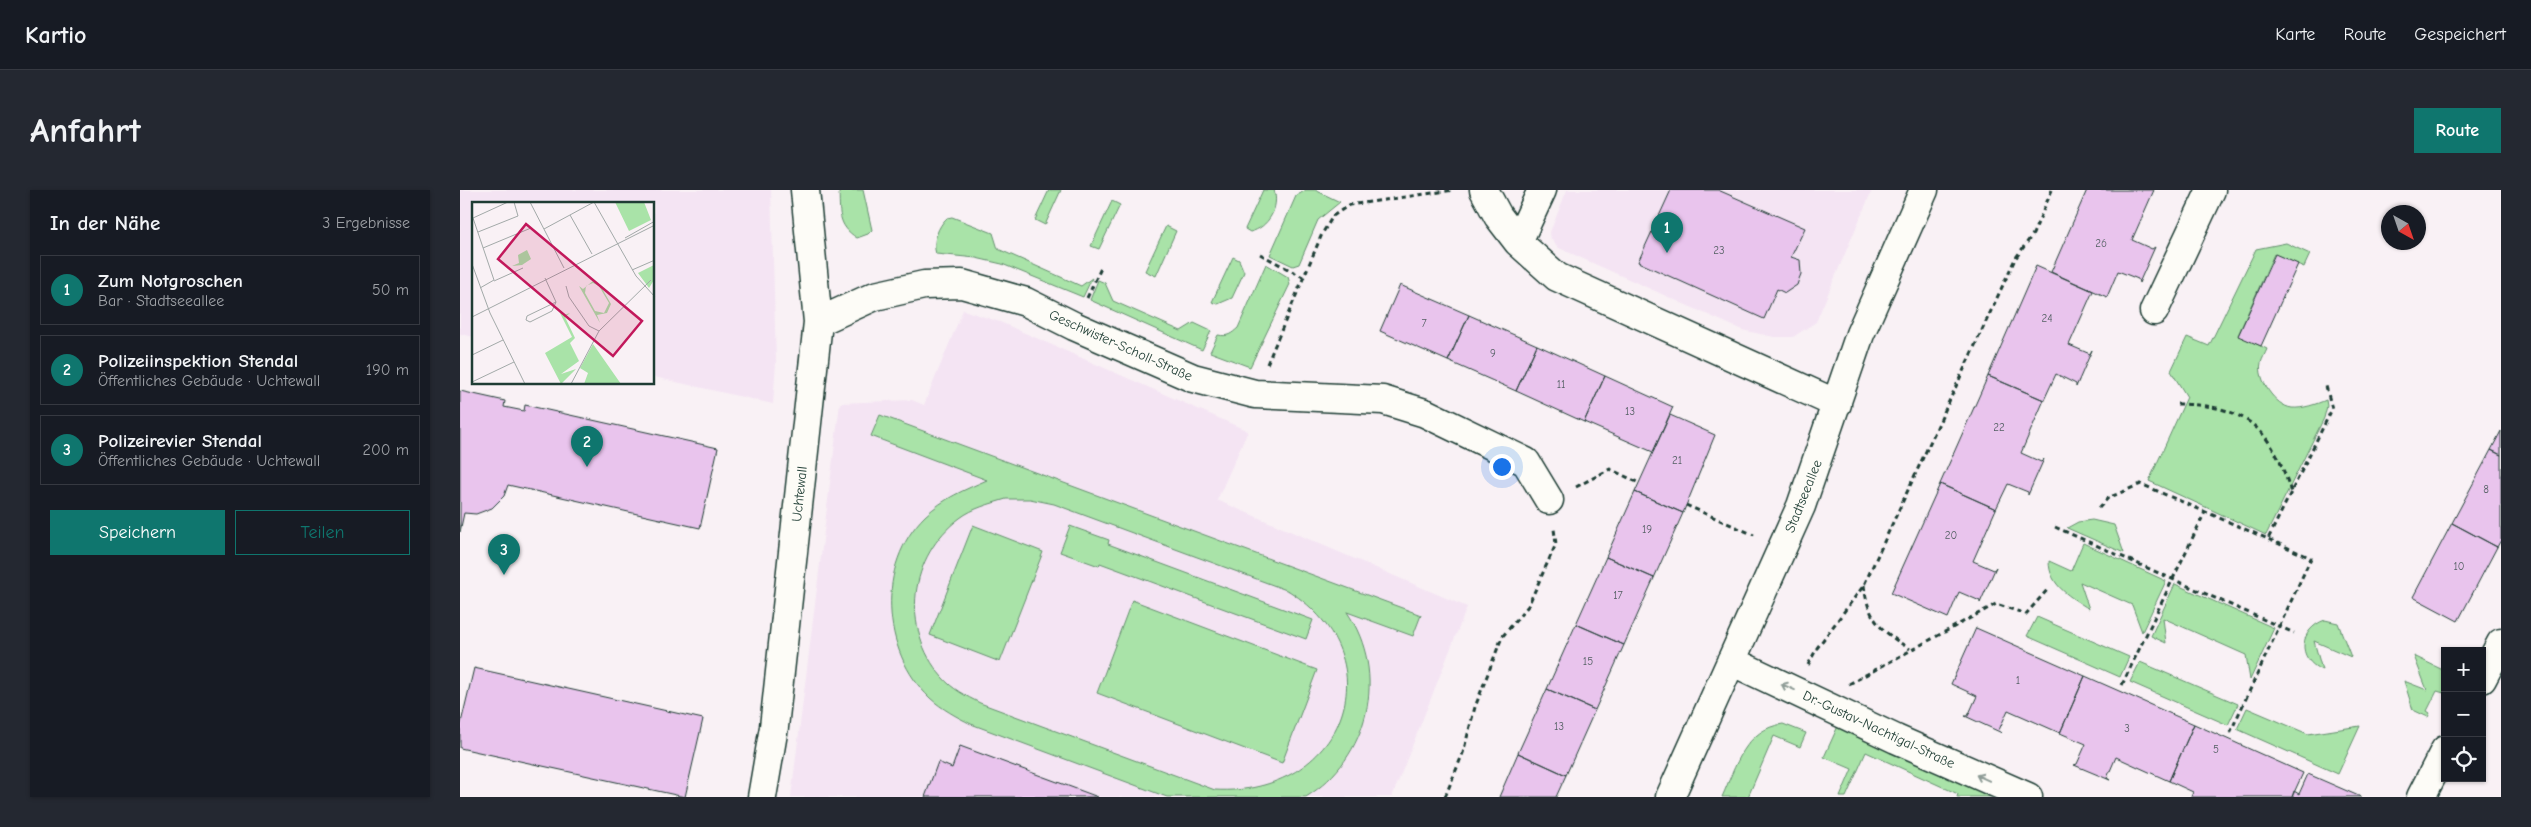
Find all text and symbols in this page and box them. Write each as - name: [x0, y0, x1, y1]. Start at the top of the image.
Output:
- text: Kartio: [25, 21, 87, 49]
- text: Karte: [2275, 24, 2315, 45]
- text: Route: [2343, 24, 2386, 45]
- text: Gespeichert: [2414, 24, 2506, 45]
- button: Route: [2414, 108, 2501, 153]
- text: Anfahrt: [30, 110, 141, 151]
- inset map: [472, 202, 655, 385]
- north arrow: [2381, 205, 2426, 250]
- text: In der Nähe: [50, 211, 160, 235]
- pin: 1: [1651, 212, 1683, 253]
- text: 3 Ergebnisse: [322, 214, 410, 232]
- house number: 26: [2095, 237, 2107, 250]
- house number: 23: [1713, 244, 1725, 257]
- text: Zum Notgroschen: [98, 270, 243, 292]
- text: 1: [64, 281, 70, 299]
- text: 50 m: [372, 281, 409, 299]
- text: Bar · Stadtseeallee: [98, 292, 224, 310]
- street label: Geschwister-Scholl-Straße: [1046, 306, 1195, 385]
- house number: 24: [2041, 312, 2053, 325]
- house number: 7: [1421, 317, 1427, 330]
- house number: 9: [1490, 347, 1496, 360]
- text: Polizeiinspektion Stendal: [98, 350, 298, 372]
- text: 2: [63, 361, 71, 379]
- text: 190 m: [366, 361, 409, 379]
- text: Öffentliches Gebäude · Uchtewall: [98, 372, 320, 390]
- house number: 11: [1557, 378, 1565, 391]
- house number: 13: [1625, 405, 1635, 418]
- house number: 22: [1993, 421, 2005, 434]
- pin: 2: [571, 426, 603, 467]
- text: Polizeirevier Stendal: [98, 430, 262, 452]
- text: 3: [63, 441, 71, 459]
- text: 200 m: [363, 441, 409, 459]
- text: Öffentliches Gebäude · Uchtewall: [98, 452, 320, 470]
- your location: [1489, 454, 1515, 480]
- house number: 21: [1672, 454, 1682, 467]
- street label: Stadtseeallee: [1781, 457, 1826, 535]
- street label: Uchtewall: [788, 465, 811, 523]
- house number: 8: [2483, 483, 2489, 496]
- button: Speichern: [50, 510, 225, 555]
- button: Teilen: [235, 510, 410, 555]
- house number: 19: [1642, 523, 1652, 536]
- house number: 20: [1945, 529, 1957, 542]
- pin: 3: [488, 534, 520, 575]
- house number: 10: [2453, 560, 2465, 573]
- house number: 17: [1613, 589, 1623, 602]
- map controls: [2441, 647, 2486, 782]
- button: +: [2441, 647, 2486, 692]
- house number: 15: [1583, 655, 1593, 668]
- house number: 1: [2016, 674, 2020, 687]
- one-way arrow: [1781, 681, 1796, 691]
- street label: Dr.-Gustav-Nachtigal-Straße: [1800, 687, 1958, 772]
- button: −: [2441, 692, 2486, 737]
- house number: 13: [1554, 720, 1564, 733]
- house number: 3: [2124, 722, 2130, 735]
- button: locate: [2441, 737, 2486, 782]
- house number: 5: [2213, 743, 2219, 756]
- one-way arrow: [1976, 772, 1991, 782]

